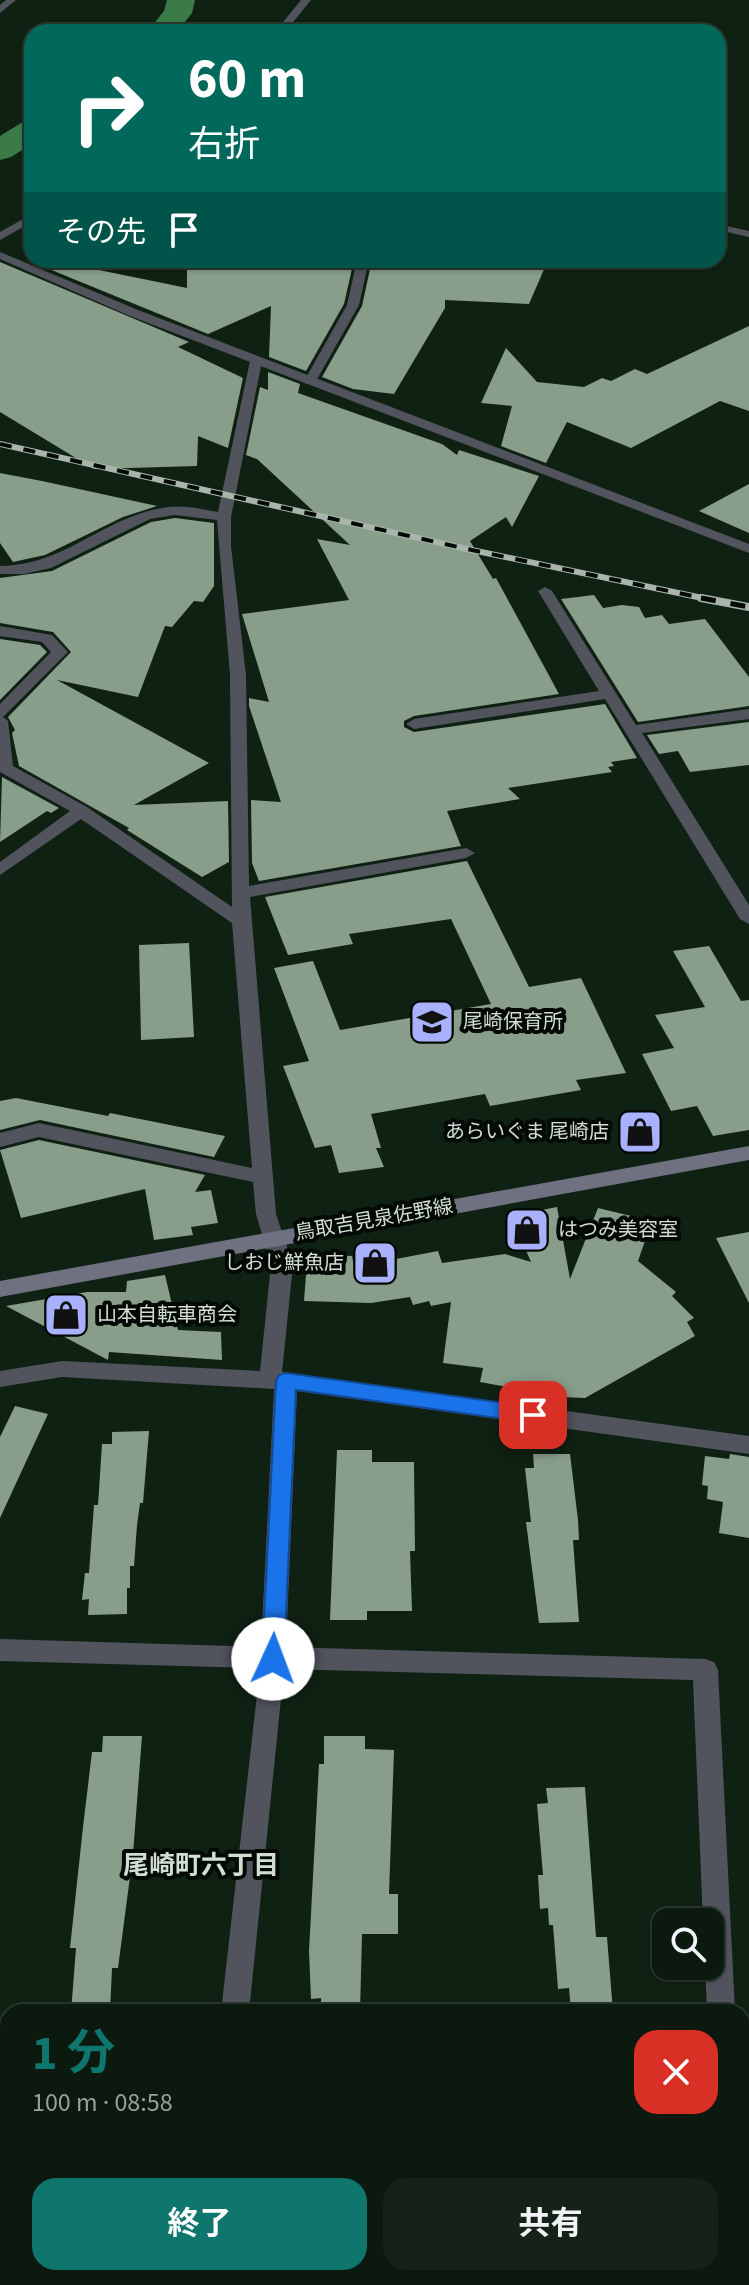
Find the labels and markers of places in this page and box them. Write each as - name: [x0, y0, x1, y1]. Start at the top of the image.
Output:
- school or university icon: 尾崎保育所: [408, 998, 456, 1046]
- place label: 尾崎保育所: [463, 1008, 563, 1036]
- shop icon: あらいぐま 尾崎店: [616, 1108, 664, 1156]
- place label: あらいぐま 尾崎店: [445, 1118, 609, 1146]
- shop icon: はつみ美容室: [503, 1206, 551, 1254]
- place label: はつみ美容室: [558, 1216, 678, 1244]
- shop icon: しおじ鮮魚店: [351, 1239, 399, 1287]
- place label: しおじ鮮魚店: [224, 1249, 344, 1277]
- shop icon: 山本自転車商会: [42, 1291, 90, 1339]
- place label: 山本自転車商会: [97, 1301, 237, 1329]
- pin: [499, 1381, 567, 1449]

